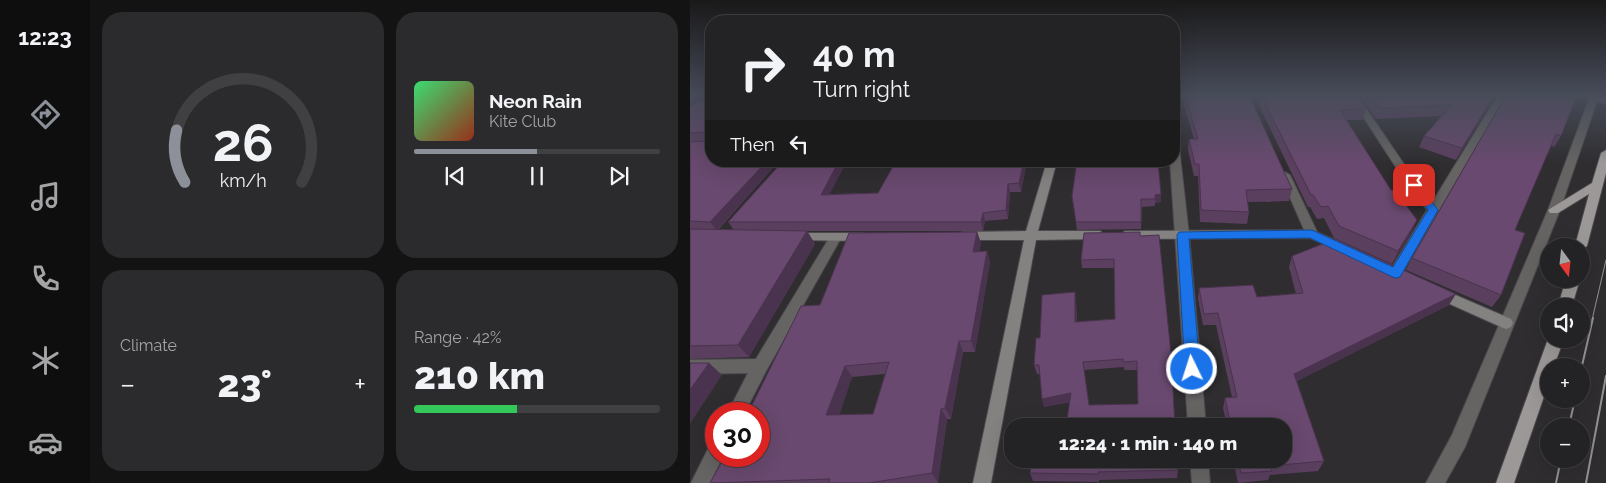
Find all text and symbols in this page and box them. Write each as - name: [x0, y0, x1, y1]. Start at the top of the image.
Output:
- text: 12:23: [18, 24, 72, 50]
- text: 40 m: [813, 34, 895, 75]
- icon: right: [730, 35, 795, 100]
- text: Turn right: [813, 76, 910, 102]
- text: Neon Rain: [489, 90, 582, 112]
- icon: directions: [28, 97, 63, 132]
- text: 26: [213, 112, 273, 173]
- text: Kite Club: [489, 112, 556, 131]
- icon: left: [785, 130, 813, 158]
- text: Then: [730, 133, 775, 155]
- icon: previous: [441, 162, 469, 190]
- icon: pause: [523, 162, 551, 190]
- icon: next: [605, 162, 633, 190]
- pin: [1393, 164, 1435, 206]
- text: km/h: [219, 170, 267, 191]
- icon: arrive: [1400, 171, 1428, 199]
- icon: music: [28, 179, 63, 214]
- north arrow: [1540, 238, 1590, 288]
- map controls: [1540, 238, 1590, 468]
- icon: phone: [28, 261, 63, 296]
- button: sound: [1540, 298, 1590, 348]
- text: Range · 42%: [414, 328, 501, 347]
- text: Climate: [120, 336, 177, 355]
- position arrow: [1165, 342, 1217, 394]
- icon: climate: [28, 343, 63, 378]
- text: 210 km: [414, 353, 545, 398]
- button: +: [1540, 358, 1590, 408]
- text: 23°: [218, 361, 272, 406]
- text: −: [120, 368, 135, 401]
- text: +: [354, 368, 366, 401]
- speed limit sign: 30: [705, 402, 770, 467]
- button: −: [1540, 418, 1590, 468]
- icon: car: [28, 425, 63, 460]
- text: 12:24 · 1 min · 140 m: [1059, 432, 1237, 454]

